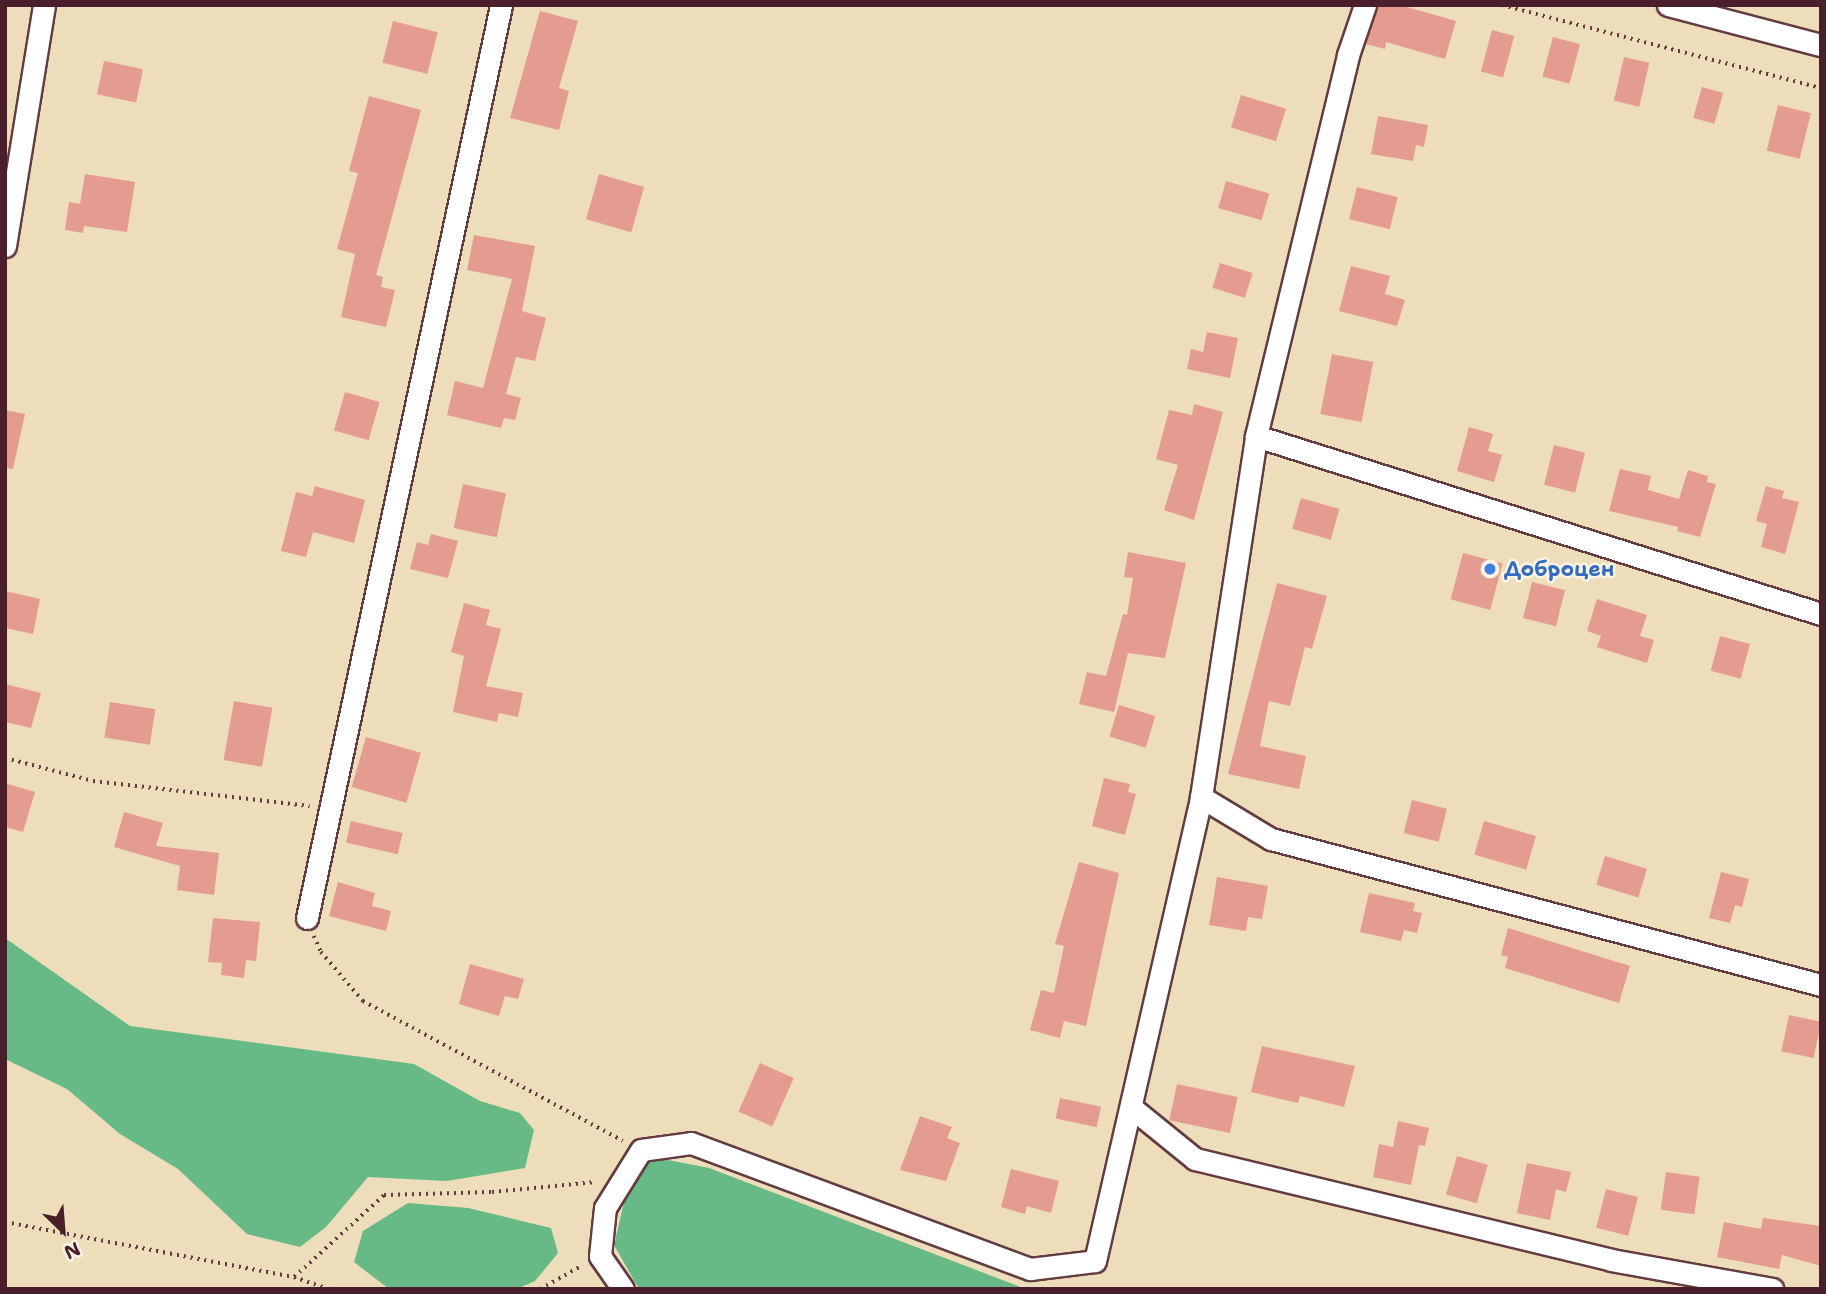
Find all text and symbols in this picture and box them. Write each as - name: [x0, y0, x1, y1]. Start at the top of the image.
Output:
- place label: Доброцен: [1504, 556, 1614, 582]
- marker: Доброцен: [1482, 561, 1498, 577]
- north arrow: [28, 1196, 98, 1266]
- text: N: [60, 1236, 84, 1265]

